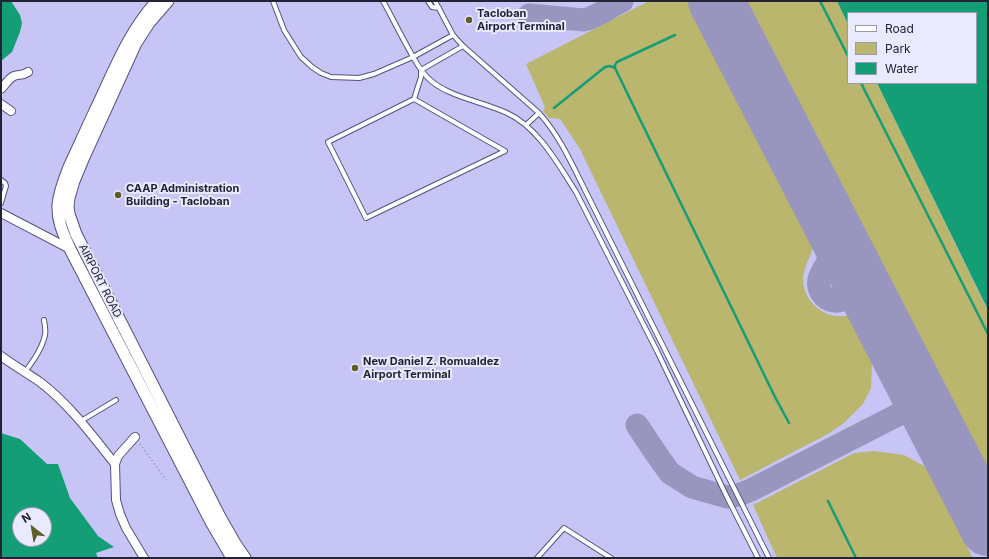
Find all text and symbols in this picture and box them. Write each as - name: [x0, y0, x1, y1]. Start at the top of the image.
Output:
- place label: Tacloban Airport Terminal: [477, 7, 565, 33]
- legend: [847, 12, 977, 84]
- marker: Tacloban Airport Terminal: [464, 15, 474, 25]
- text: Road: [885, 21, 914, 36]
- text: Park: [885, 41, 911, 56]
- text: Water: [885, 61, 918, 76]
- place label: CAAP Administration Building - Tacloban: [126, 182, 239, 208]
- marker: CAAP Administration Building - Tacloban: [113, 190, 123, 200]
- street label: AIRPORT ROAD: [76, 242, 124, 320]
- place label: New Daniel Z. Romualdez Airport Terminal: [363, 355, 499, 381]
- marker: New Daniel Z. Romualdez Airport Terminal: [350, 363, 360, 373]
- north arrow: [12, 507, 52, 547]
- text: N: [19, 509, 34, 526]

